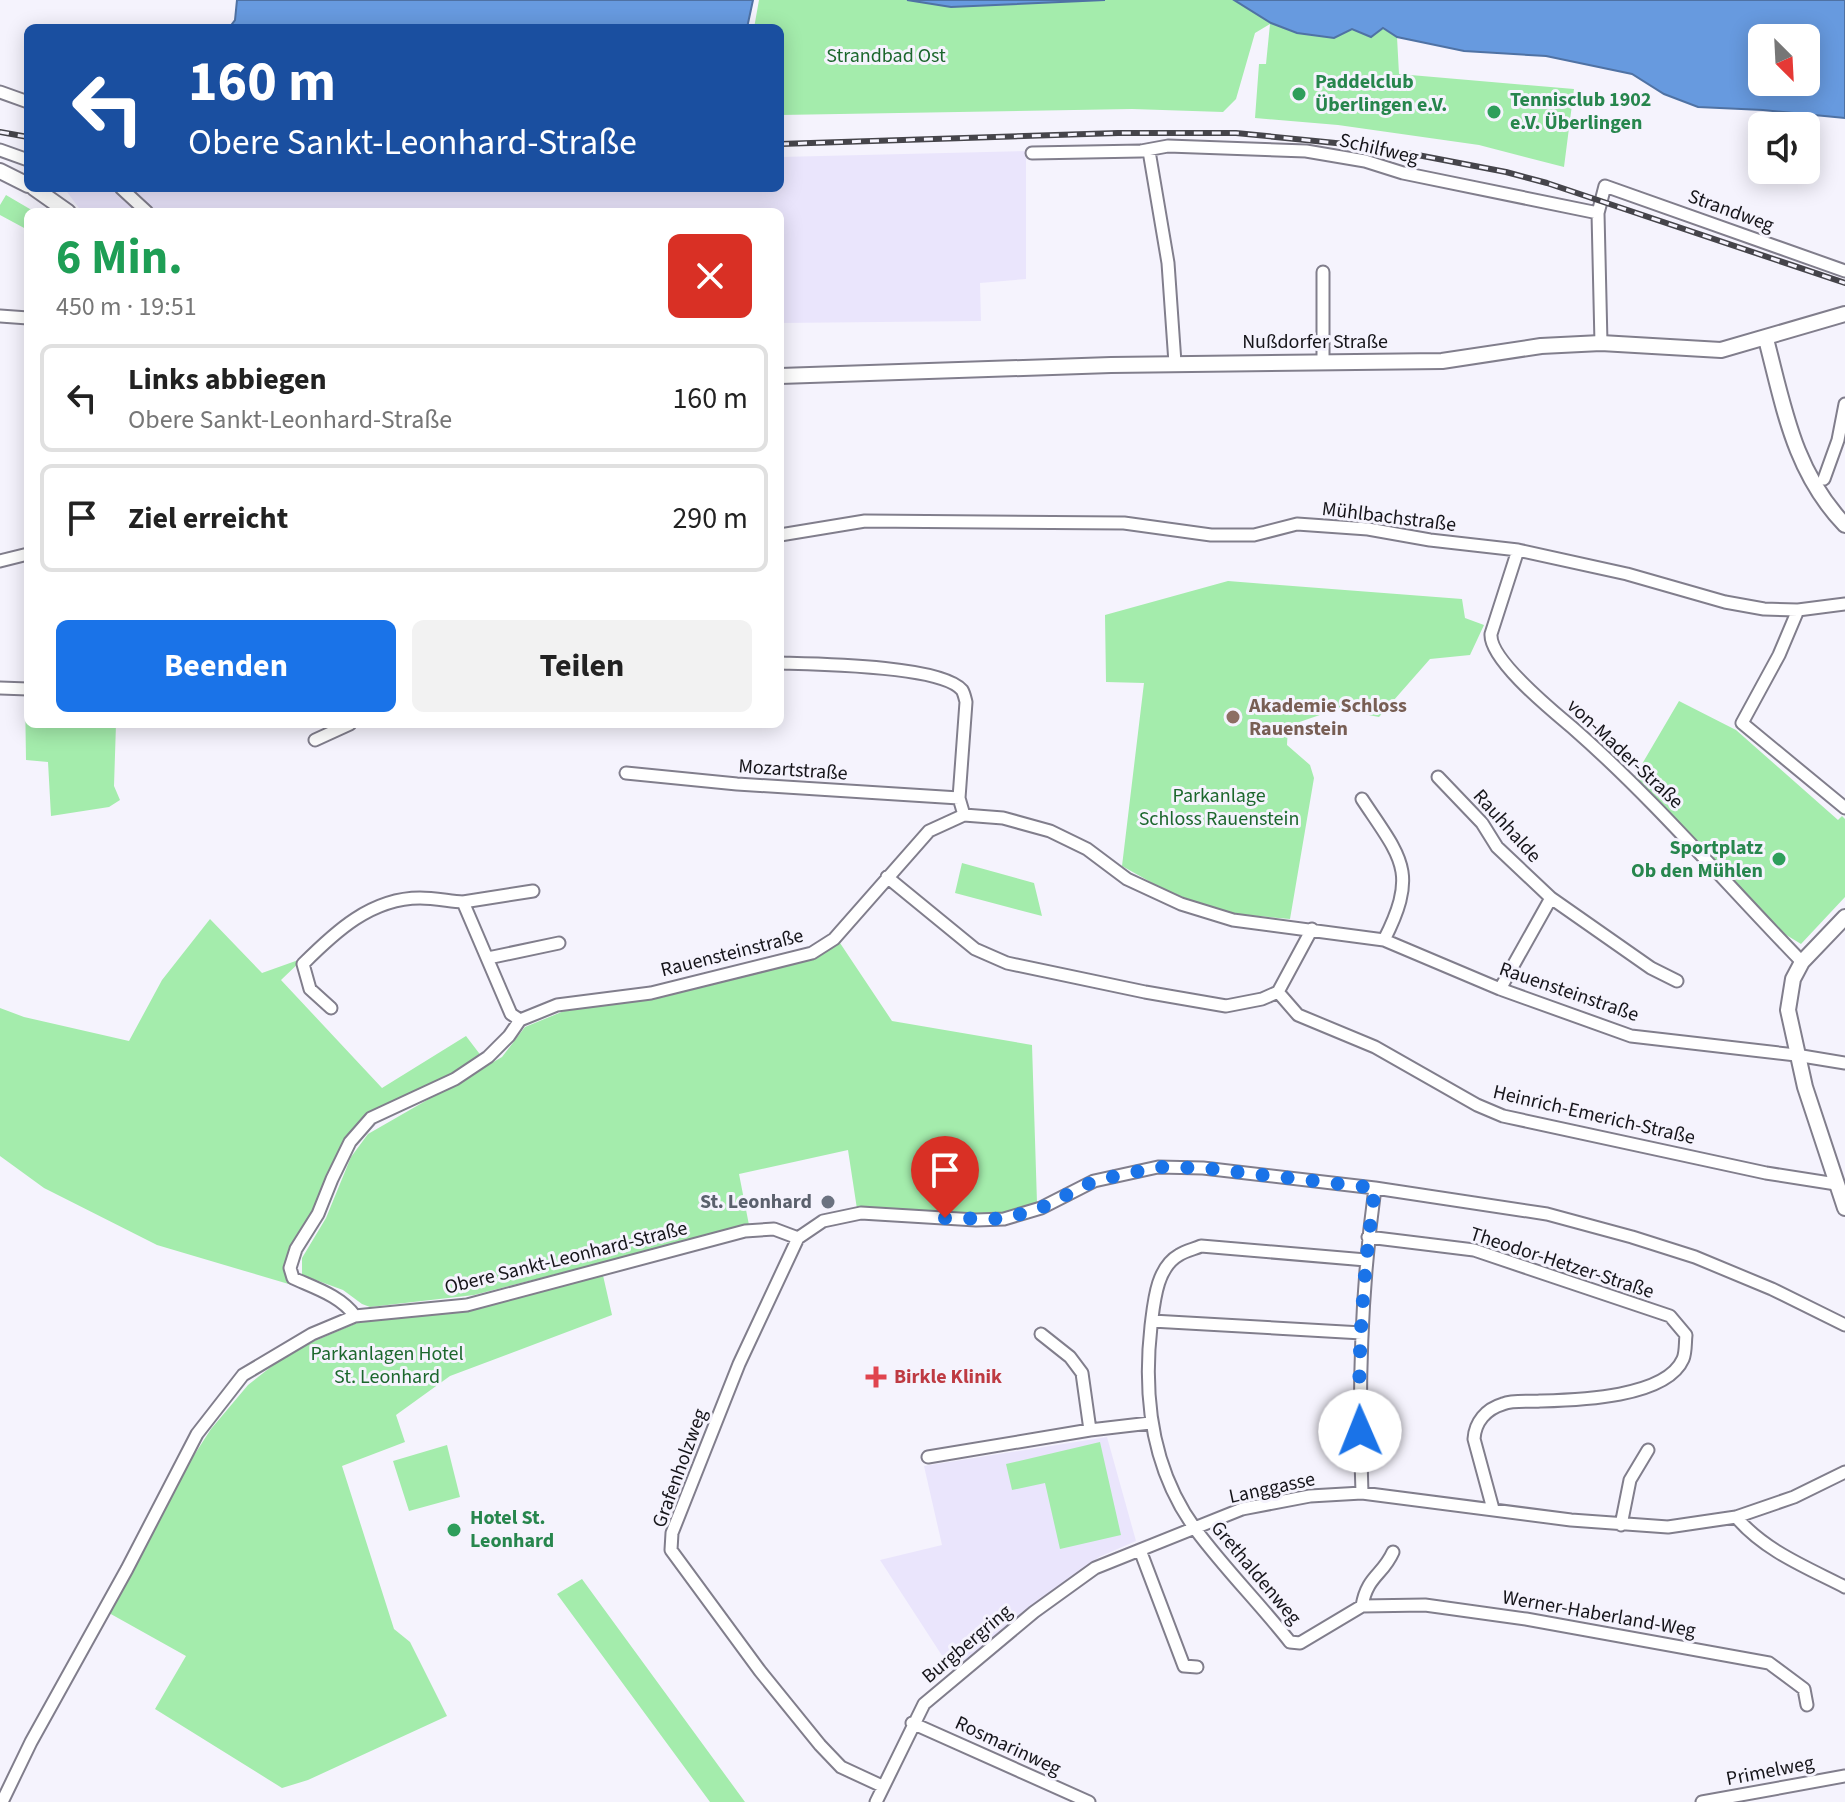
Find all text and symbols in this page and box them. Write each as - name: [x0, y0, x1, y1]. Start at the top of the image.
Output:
- north arrow: [1748, 24, 1820, 96]
- map controls: [1748, 24, 1820, 184]
- park label: Strandbad Ost: [826, 42, 946, 70]
- text: 160 m: [188, 43, 336, 122]
- icon: left: [56, 56, 160, 160]
- place label: Paddelclub Überlingen e.V.: [1315, 68, 1447, 119]
- marker: Paddelclub Überlingen e.V.: [1290, 85, 1308, 103]
- place label: Tennisclub 1902 e.V. Überlingen: [1510, 86, 1651, 137]
- marker: Tennisclub 1902 e.V. Überlingen: [1485, 103, 1503, 121]
- button: sound: [1748, 112, 1820, 184]
- text: Obere Sankt-Leonhard-Straße: [188, 117, 637, 168]
- street label: Schilfweg: [1337, 126, 1421, 172]
- street label: Strandweg: [1684, 183, 1778, 239]
- text: 6 Min.: [56, 224, 183, 292]
- button: close: [668, 234, 752, 318]
- text: 450 m · 19:51: [56, 288, 197, 325]
- street label: Nußdorfer Straße: [1242, 328, 1388, 356]
- text: Links abbiegen: [128, 358, 327, 401]
- icon: left: [60, 376, 104, 420]
- text: 160 m: [672, 377, 748, 420]
- text: Obere Sankt-Leonhard-Straße: [128, 401, 452, 438]
- street label: Mühlbachstraße: [1320, 495, 1458, 539]
- icon: arrive: [60, 496, 104, 540]
- text: Ziel erreicht: [128, 497, 288, 540]
- text: 290 m: [672, 497, 748, 540]
- button: Beenden: [56, 620, 396, 712]
- button: Teilen: [412, 620, 752, 712]
- place label: Akademie Schloss Rauenstein: [1248, 692, 1407, 743]
- street label: von-Mader-Straße: [1561, 693, 1690, 816]
- marker: Akademie Schloss Rauenstein: [1224, 708, 1242, 726]
- street label: Mozartstraße: [737, 752, 849, 788]
- park label: Parkanlage Schloss Rauenstein: [1139, 782, 1299, 833]
- street label: Rauhhalde: [1466, 783, 1548, 869]
- place label: Sportplatz Ob den Mühlen: [1631, 834, 1763, 885]
- marker: Sportplatz Ob den Mühlen: [1770, 850, 1788, 868]
- street label: Rauensteinstraße: [658, 922, 806, 984]
- street label: Rauensteinstraße: [1495, 955, 1643, 1029]
- street label: Heinrich-Emerich-Straße: [1490, 1078, 1698, 1152]
- pin: [911, 1136, 979, 1218]
- icon: arrive: [923, 1148, 967, 1192]
- place label: St. Leonhard: [700, 1188, 812, 1216]
- marker: St. Leonhard: [819, 1193, 837, 1211]
- street label: Obere Sankt-Leonhard-Straße: [442, 1214, 690, 1302]
- street label: Theodor-Hetzer-Straße: [1466, 1220, 1658, 1306]
- park label: Parkanlagen Hotel St. Leonhard: [310, 1340, 464, 1391]
- place label: Birkle Klinik: [894, 1363, 1002, 1391]
- marker: Birkle Klinik: [865, 1366, 887, 1388]
- position arrow: [1318, 1389, 1402, 1473]
- street label: Grafenholzweg: [645, 1405, 715, 1531]
- street label: Langgasse: [1226, 1465, 1318, 1511]
- place label: Hotel St. Leonhard: [470, 1504, 554, 1555]
- street label: Grethaldenweg: [1204, 1515, 1308, 1631]
- marker: Hotel St. Leonhard: [445, 1521, 463, 1539]
- street label: Werner-Haberland-Weg: [1500, 1583, 1698, 1645]
- street label: Burgbergring: [916, 1598, 1018, 1690]
- street label: Rosmarinweg: [950, 1709, 1066, 1783]
- street label: Primelweg: [1724, 1749, 1816, 1793]

